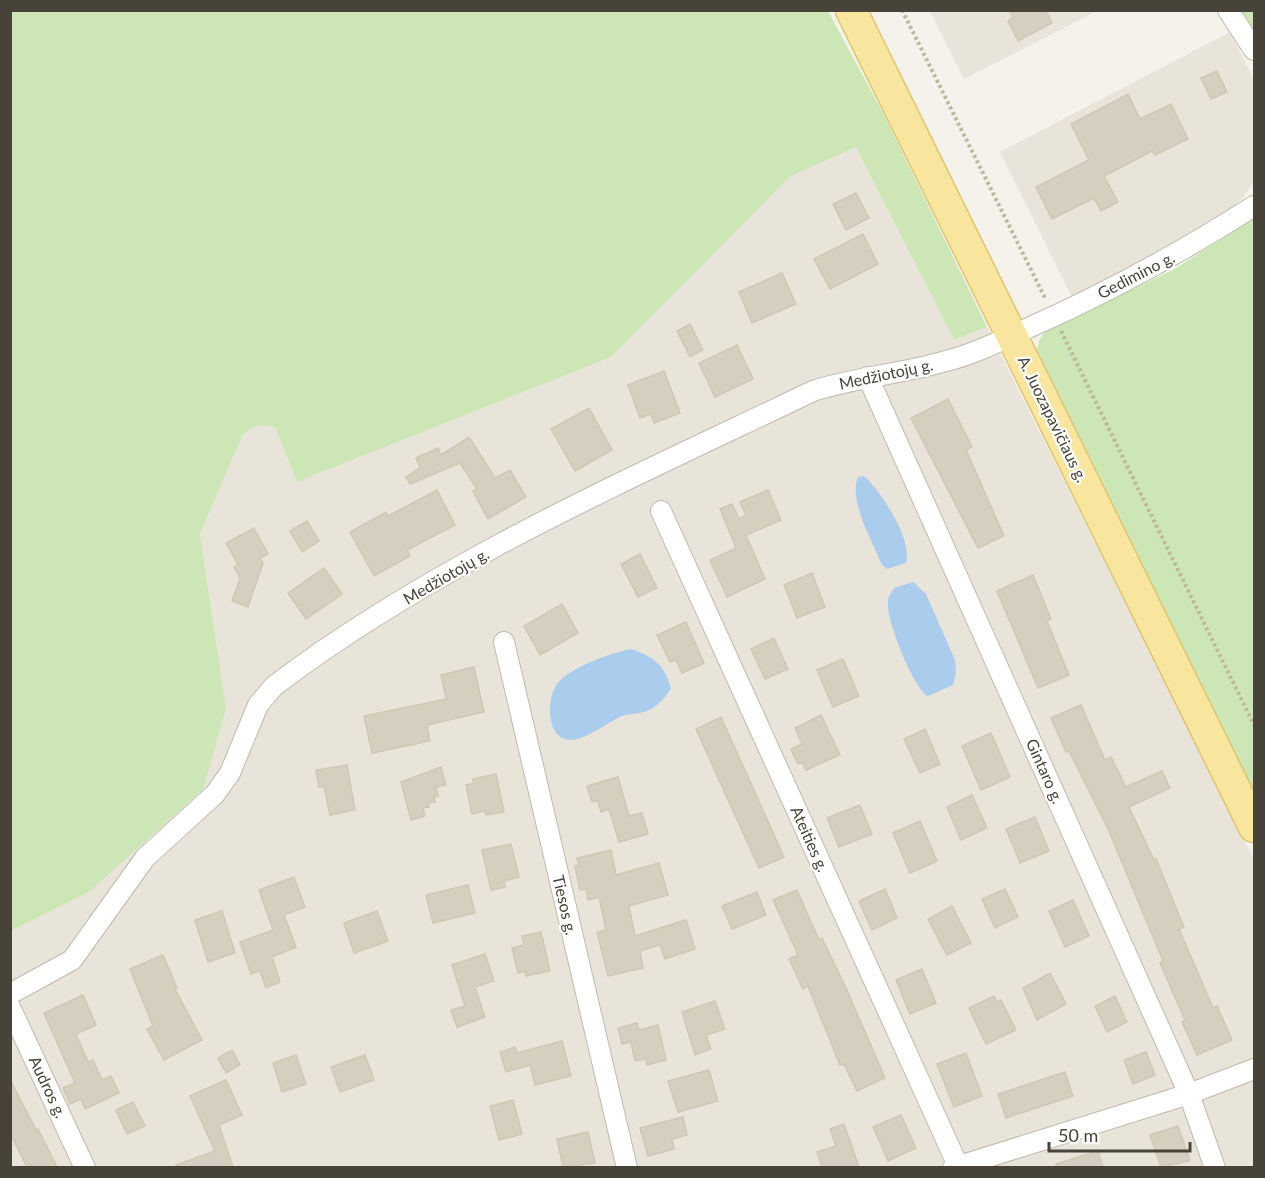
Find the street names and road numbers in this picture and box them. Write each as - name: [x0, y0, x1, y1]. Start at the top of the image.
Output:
- street label: Gedimino g.: [1094, 247, 1178, 302]
- street label: A. Juozapavičiaus g.: [1015, 353, 1092, 485]
- street label: Medžiotojų g.: [837, 354, 935, 393]
- street label: Medžiotojų g.: [400, 543, 492, 608]
- street label: Gintaro g.: [1023, 736, 1068, 806]
- street label: Ateities g.: [788, 803, 833, 875]
- street label: Tiesos g.: [549, 873, 582, 937]
- street label: Audros g.: [26, 1053, 71, 1121]

